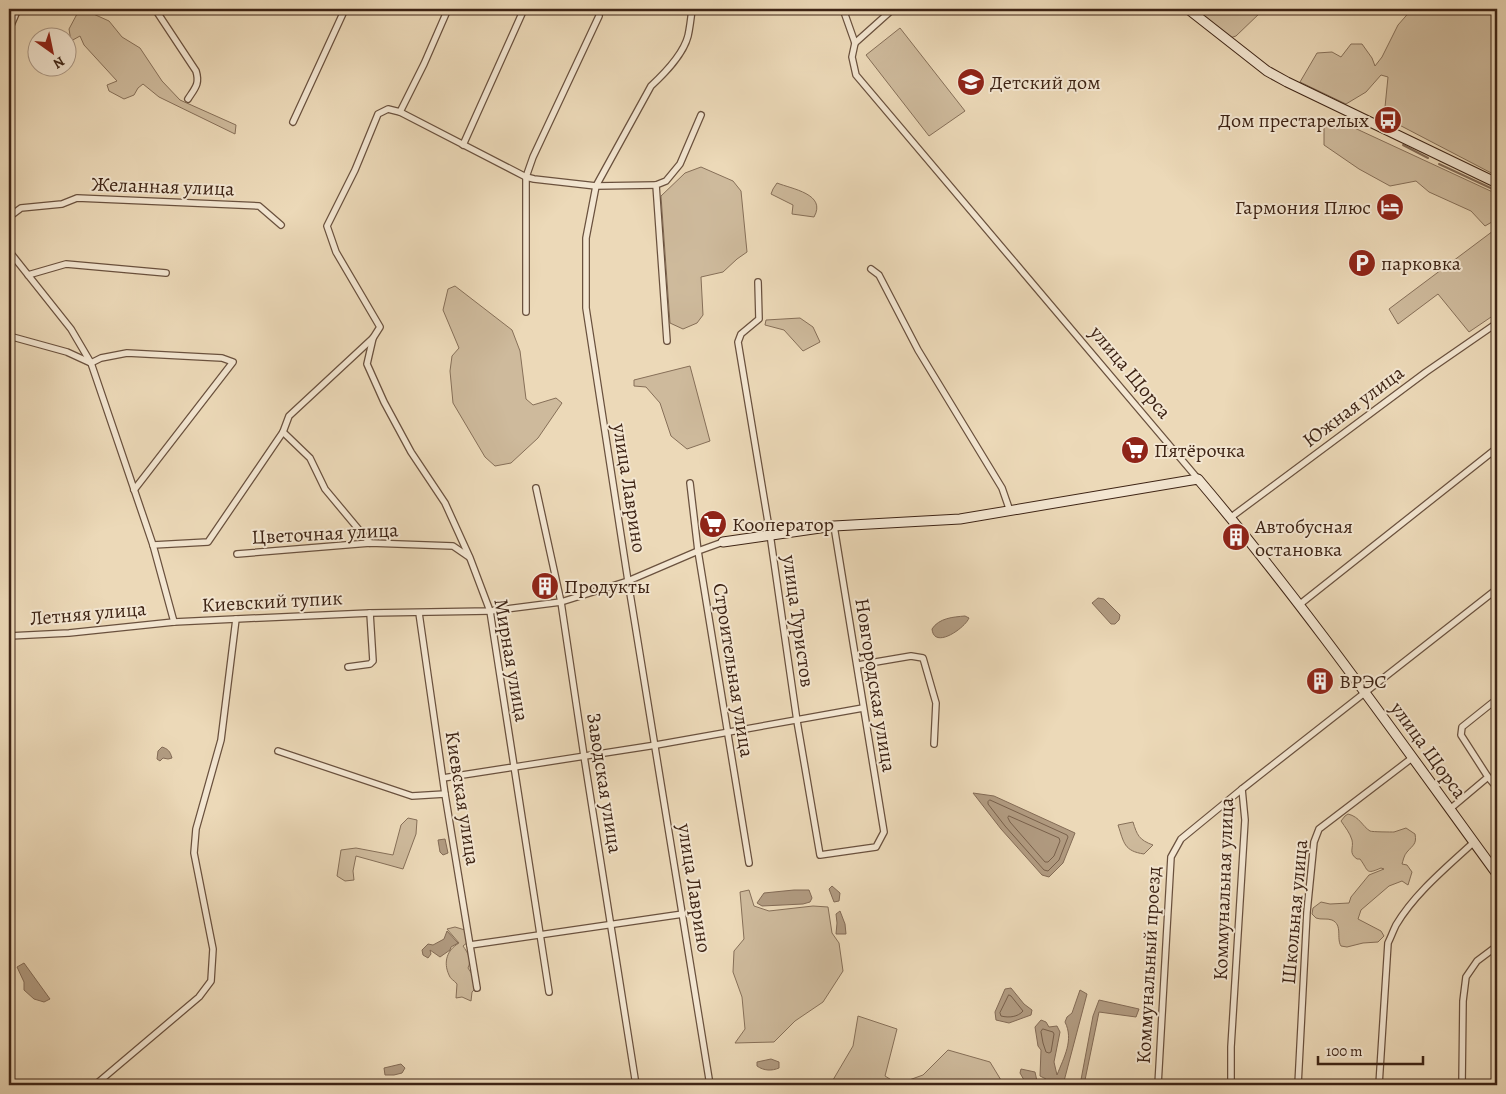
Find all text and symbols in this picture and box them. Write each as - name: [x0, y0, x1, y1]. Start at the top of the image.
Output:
- north arrow: [28, 28, 78, 78]
- text: N: [49, 52, 68, 73]
- school or university icon: Детский дом: [956, 67, 986, 97]
- place label: Детский дом: [990, 69, 1101, 96]
- bus stop icon: Дом престарелых: [1373, 105, 1403, 135]
- place label: Дом престарелых: [1218, 107, 1369, 134]
- street label: Желанная улица: [91, 171, 236, 203]
- hotel icon: Гармония Плюс: [1375, 192, 1405, 222]
- place label: Гармония Плюс: [1235, 194, 1371, 221]
- parking icon: парковка: [1347, 248, 1377, 278]
- place label: парковка: [1381, 250, 1462, 277]
- street label: улица Щорса: [1083, 319, 1178, 425]
- street label: Южная улица: [1297, 359, 1410, 453]
- street label: улица Лаврино: [606, 421, 653, 555]
- supermarket icon: Пятёрочка: [1120, 435, 1150, 465]
- place label: Пятёрочка: [1154, 437, 1246, 464]
- supermarket icon: Кооператор: [698, 509, 728, 539]
- place label: Кооператор: [732, 511, 834, 538]
- place label: Автобусная остановка: [1254, 513, 1353, 563]
- street label: Цветочная улица: [251, 516, 400, 551]
- building icon: Автобусная остановка: [1221, 522, 1251, 552]
- street label: улица Туристов: [776, 552, 821, 689]
- building icon: Продукты: [530, 571, 560, 601]
- place label: Продукты: [564, 573, 650, 600]
- street label: Строительная улица: [706, 581, 761, 760]
- street label: Киевский тупик: [201, 584, 343, 619]
- street label: Летняя улица: [29, 595, 148, 632]
- street label: Мирная улица: [487, 596, 536, 725]
- street label: Новгородская улица: [848, 596, 903, 775]
- building icon: ВРЭС: [1305, 666, 1335, 696]
- place label: ВРЭС: [1339, 668, 1387, 695]
- street label: улица Щорса: [1384, 695, 1473, 805]
- street label: Заводская улица: [580, 711, 629, 856]
- street label: Киевская улица: [439, 729, 487, 868]
- street label: Коммунальная улица: [1207, 796, 1240, 981]
- street label: улица Лаврино: [671, 821, 718, 955]
- street label: Школьная улица: [1275, 838, 1314, 986]
- street label: Коммунальный проезд: [1130, 865, 1167, 1065]
- scale bar: [1318, 1034, 1424, 1066]
- text: 100 m: [1326, 1041, 1363, 1061]

